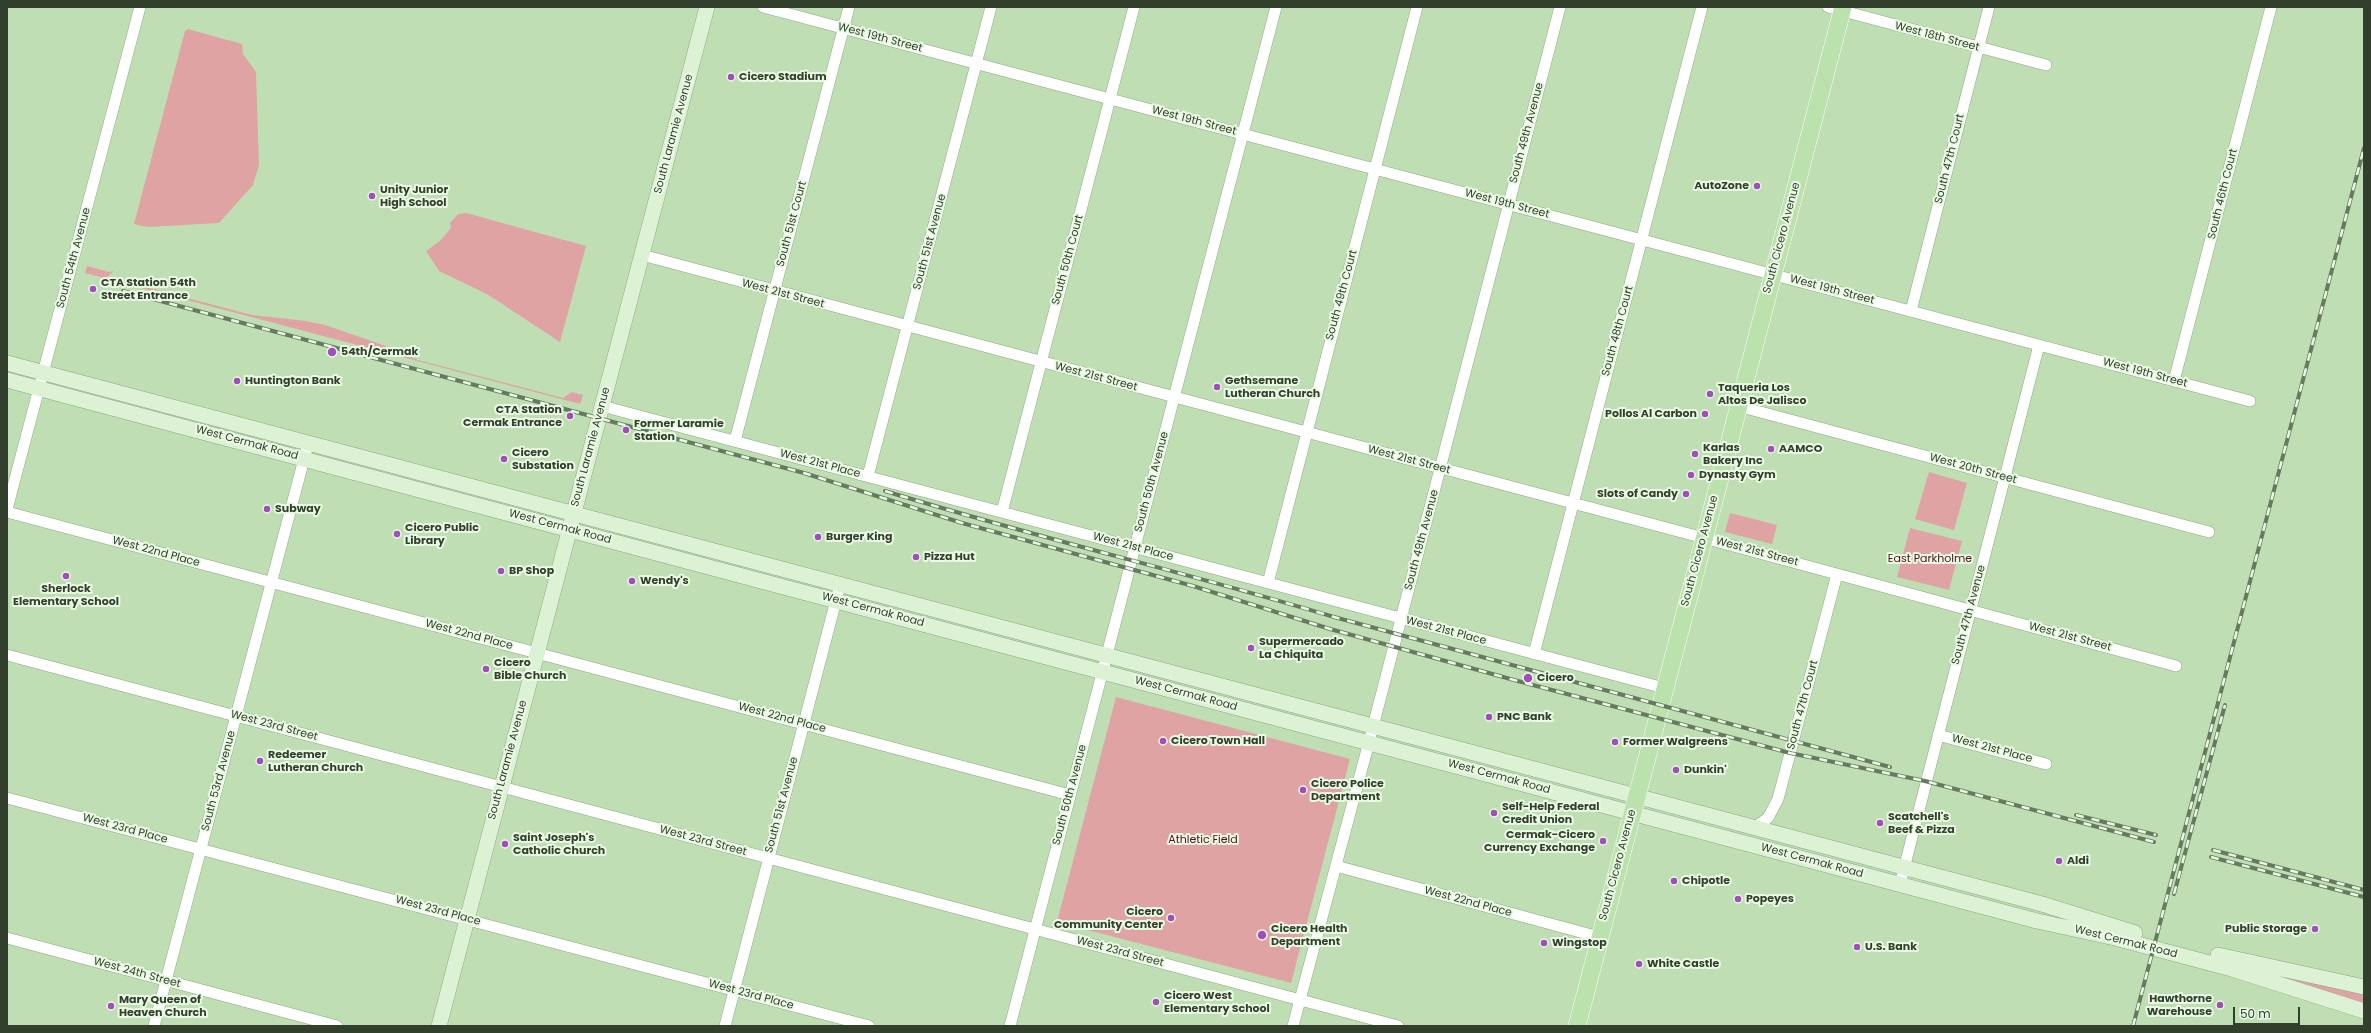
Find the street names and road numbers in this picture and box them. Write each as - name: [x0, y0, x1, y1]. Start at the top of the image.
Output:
- street label: West 18th Street: [1893, 19, 1981, 55]
- street label: West 19th Street: [836, 20, 924, 56]
- street label: South Laramie Avenue: [652, 73, 696, 195]
- street label: South 49th Avenue: [1507, 81, 1547, 185]
- street label: West 19th Street: [1150, 103, 1238, 139]
- street label: South 47th Court: [1932, 113, 1968, 205]
- street label: South 46th Court: [2205, 147, 2241, 241]
- street label: South 51st Court: [774, 180, 810, 268]
- street label: South Cicero Avenue: [1761, 181, 1803, 295]
- street label: West 19th Street: [1463, 186, 1551, 222]
- street label: South 51st Avenue: [911, 193, 949, 291]
- street label: South 54th Avenue: [54, 206, 94, 310]
- street label: South 50th Court: [1050, 213, 1086, 307]
- street label: South 49th Court: [1324, 248, 1360, 342]
- street label: West 19th Street: [1788, 272, 1876, 308]
- street label: West 21st Street: [740, 277, 826, 311]
- street label: South 48th Court: [1600, 284, 1636, 378]
- street label: West 19th Street: [2101, 355, 2189, 391]
- street label: West 21st Street: [1053, 360, 1139, 394]
- street label: South Laramie Avenue: [569, 386, 613, 508]
- street label: West Cermak Road: [194, 423, 300, 463]
- street label: South 50th Avenue: [1132, 430, 1172, 534]
- street label: West 21st Street: [1366, 443, 1452, 477]
- street label: West 21st Place: [778, 447, 862, 481]
- street label: West 20th Street: [1928, 451, 2018, 487]
- street label: South 49th Avenue: [1402, 488, 1442, 592]
- street label: South Cicero Avenue: [1679, 494, 1721, 608]
- street label: West Cermak Road: [507, 507, 613, 547]
- street label: West 21st Place: [1091, 530, 1175, 564]
- street label: West 22nd Place: [111, 534, 201, 570]
- street label: West 21st Street: [1714, 535, 1800, 569]
- street label: South 47th Avenue: [1949, 564, 1989, 666]
- street label: West Cermak Road: [820, 590, 926, 630]
- street label: West 21st Place: [1404, 614, 1488, 648]
- street label: West 22nd Place: [424, 617, 514, 653]
- street label: West 21st Street: [2027, 620, 2113, 654]
- street label: South 47th Court: [1785, 659, 1821, 751]
- street label: West Cermak Road: [1133, 674, 1239, 714]
- street label: South Laramie Avenue: [486, 699, 530, 821]
- street label: West 22nd Place: [737, 700, 827, 736]
- street label: West 23rd Street: [229, 708, 319, 744]
- street label: South 53rd Avenue: [199, 729, 239, 833]
- street label: West 21st Place: [1950, 732, 2034, 766]
- street label: South 50th Avenue: [1050, 743, 1090, 847]
- street label: South 51st Avenue: [763, 756, 801, 854]
- street label: West Cermak Road: [1446, 757, 1552, 797]
- street label: South Cicero Avenue: [1597, 808, 1639, 922]
- street label: West 23rd Place: [81, 811, 169, 847]
- street label: West 23rd Street: [658, 823, 748, 859]
- street label: West Cermak Road: [1759, 841, 1865, 881]
- street label: West 22nd Place: [1423, 884, 1513, 920]
- street label: West 23rd Place: [394, 893, 482, 929]
- street label: West Cermak Road: [2073, 923, 2179, 961]
- street label: West 23rd Street: [1075, 934, 1165, 970]
- street label: West 24th Street: [92, 955, 182, 991]
- street label: West 23rd Place: [707, 977, 795, 1013]

